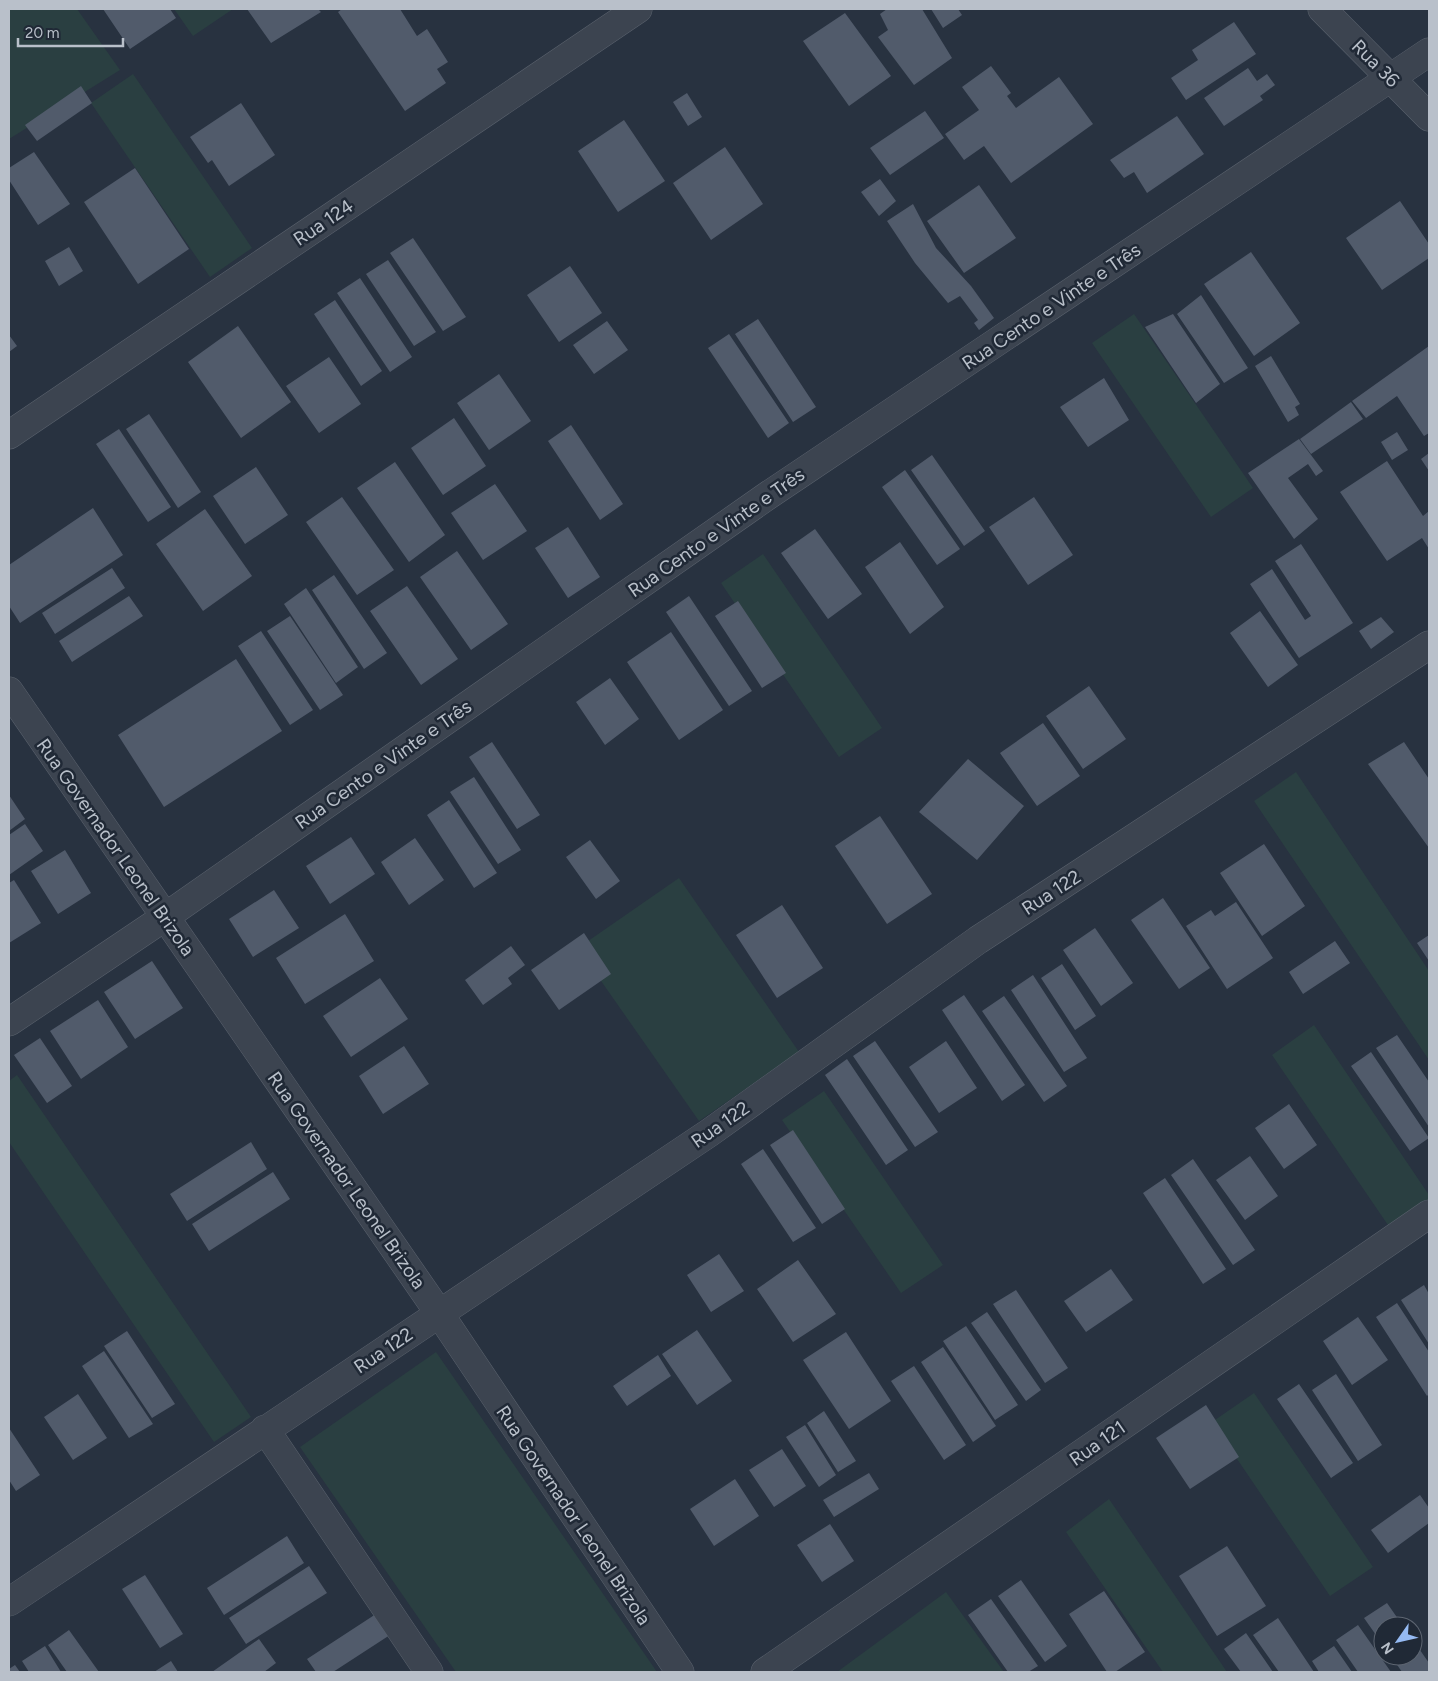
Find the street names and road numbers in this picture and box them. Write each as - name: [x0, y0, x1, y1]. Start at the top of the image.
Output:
- street label: Rua 36: [1347, 35, 1404, 92]
- street label: Rua 124: [289, 194, 358, 251]
- street label: Rua Cento e Vinte e Três: [958, 238, 1145, 375]
- street label: Rua Cento e Vinte e Três: [624, 463, 809, 602]
- street label: Rua Cento e Vinte e Três: [291, 695, 476, 834]
- street label: Rua Governador Leonel Brizola: [32, 734, 200, 960]
- street label: Rua 122: [1017, 865, 1085, 920]
- street label: Rua Governador Leonel Brizola: [263, 1067, 431, 1293]
- street label: Rua 122: [687, 1096, 754, 1153]
- street label: Rua 122: [350, 1322, 417, 1378]
- street label: Rua Governador Leonel Brizola: [491, 1401, 656, 1629]
- street label: Rua 121: [1065, 1416, 1130, 1471]

